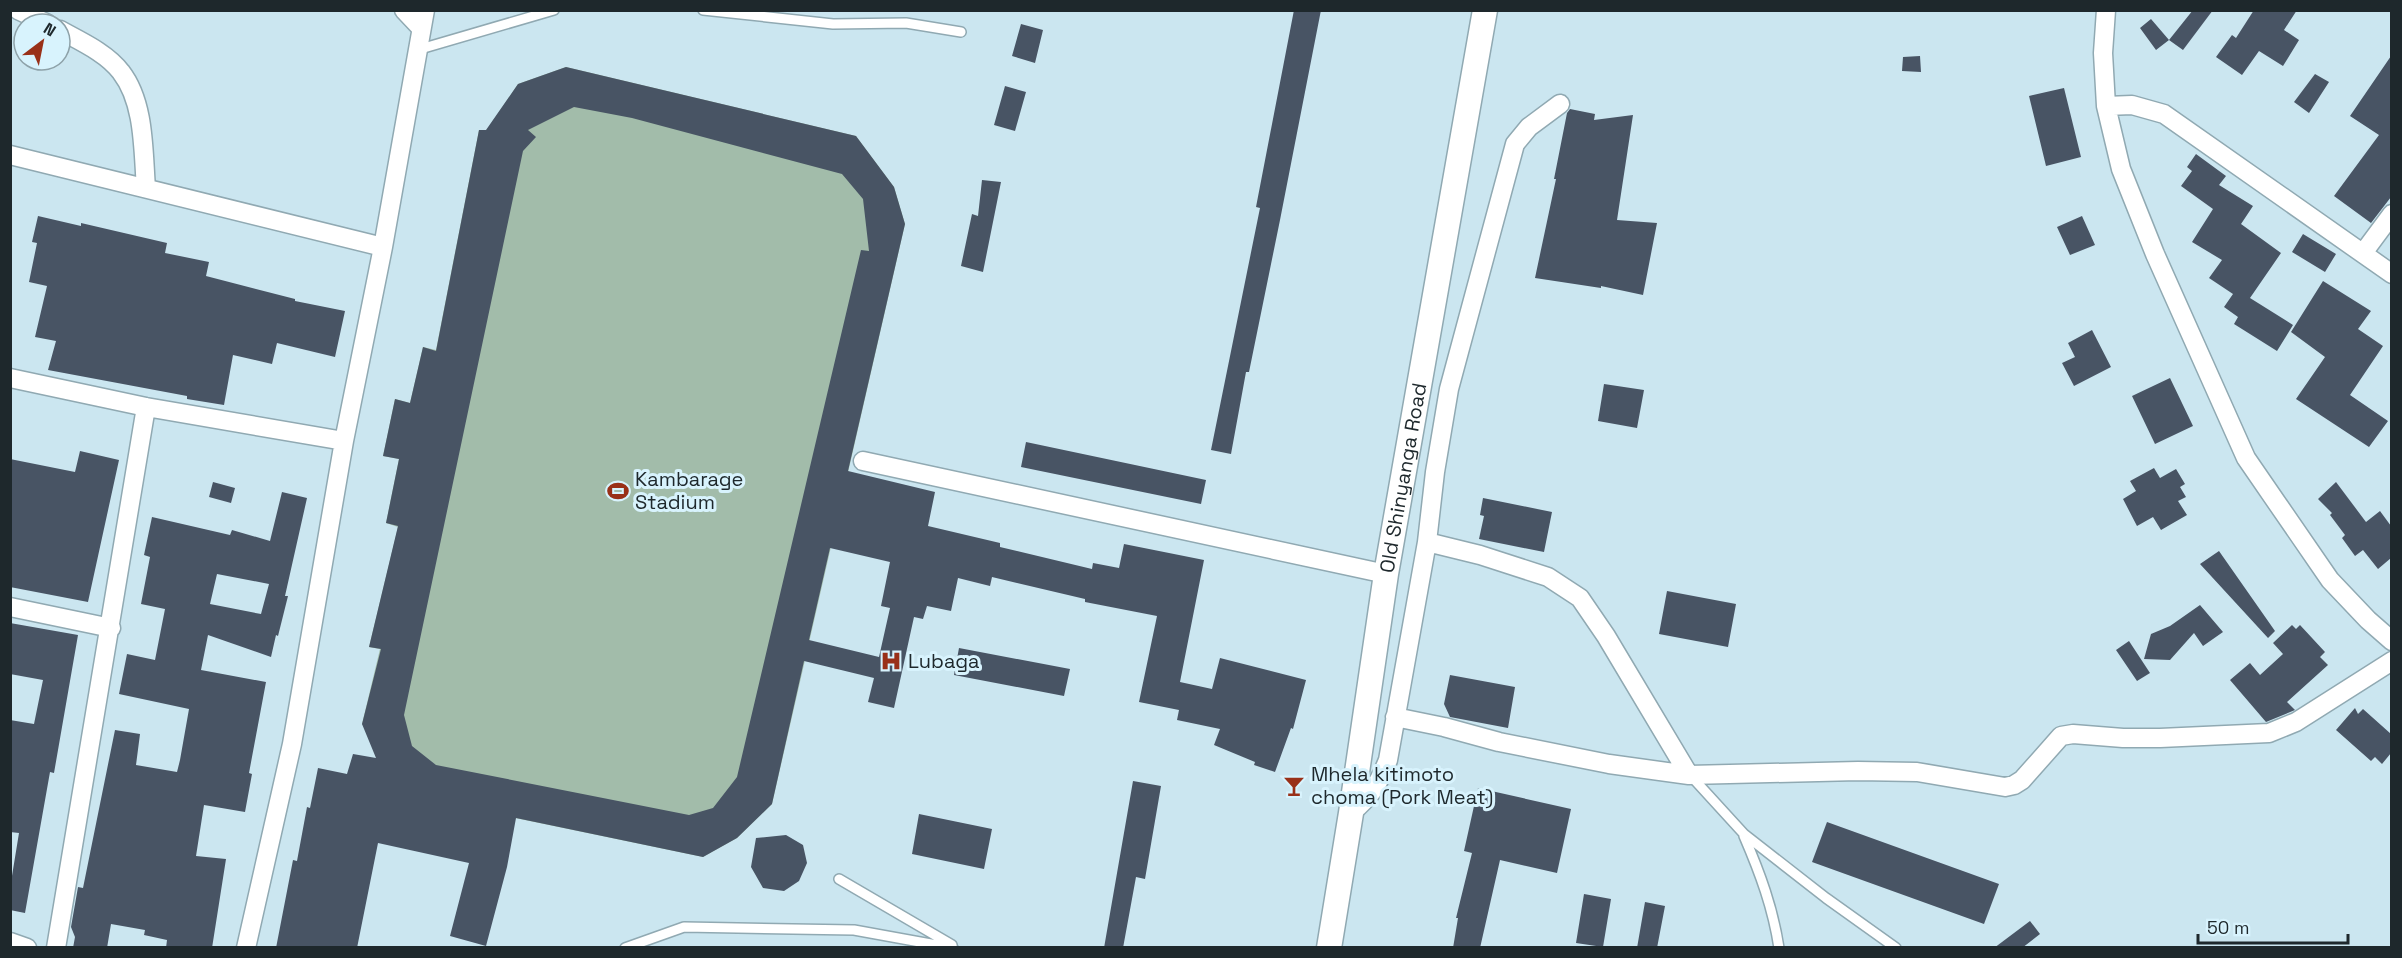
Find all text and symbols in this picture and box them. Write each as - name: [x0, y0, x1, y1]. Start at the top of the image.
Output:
- north arrow: [12, 12, 72, 72]
- text: N: [40, 18, 60, 41]
- street label: Old Shinyanga Road: [1373, 381, 1432, 575]
- place label: Kambarage Stadium: [635, 466, 743, 515]
- sports icon: Kambarage Stadium: [606, 479, 630, 503]
- place label: Lubaga: [908, 648, 980, 674]
- hospital icon: Lubaga: [879, 649, 903, 673]
- place label: Mhela kitimoto choma (Pork Meat): [1311, 761, 1493, 810]
- bar icon: Mhela kitimoto choma (Pork Meat): [1282, 774, 1306, 798]
- scale bar: [2198, 907, 2348, 945]
- text: 50 m: [2207, 916, 2249, 939]

